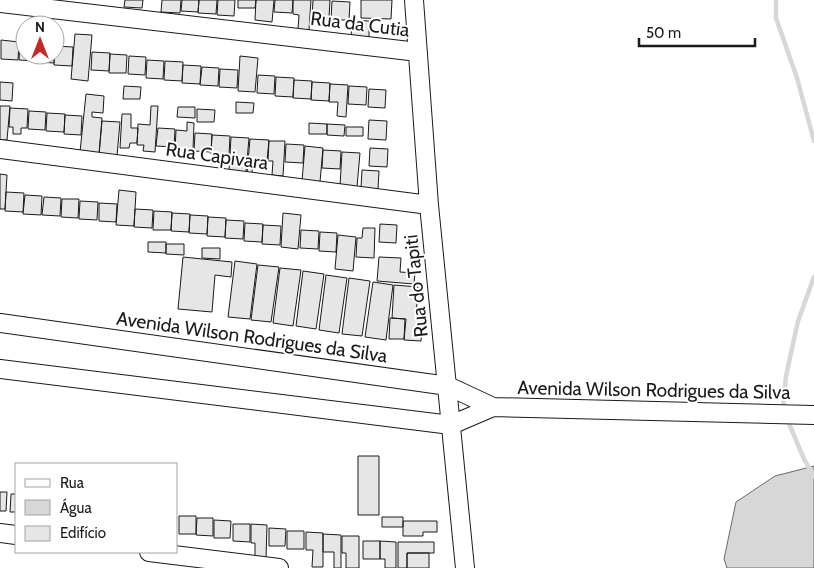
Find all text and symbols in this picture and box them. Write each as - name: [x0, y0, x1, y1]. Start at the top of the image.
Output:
- street label: Rua da Cutia: [309, 7, 411, 41]
- north arrow: [15, 15, 65, 65]
- scale bar: [639, 15, 755, 47]
- text: N: [35, 18, 45, 36]
- text: 50 m: [646, 24, 681, 42]
- street label: Rua Capivara: [164, 137, 270, 175]
- street label: Rua do Tapiti: [399, 234, 433, 338]
- street label: Avenida Wilson Rodrigues da Silva: [115, 307, 389, 367]
- street label: Avenida Wilson Rodrigues da Silva: [517, 376, 791, 404]
- legend: [15, 463, 178, 553]
- text: Rua: [60, 474, 85, 492]
- text: Água: [60, 498, 92, 517]
- text: Edifício: [60, 524, 106, 542]

